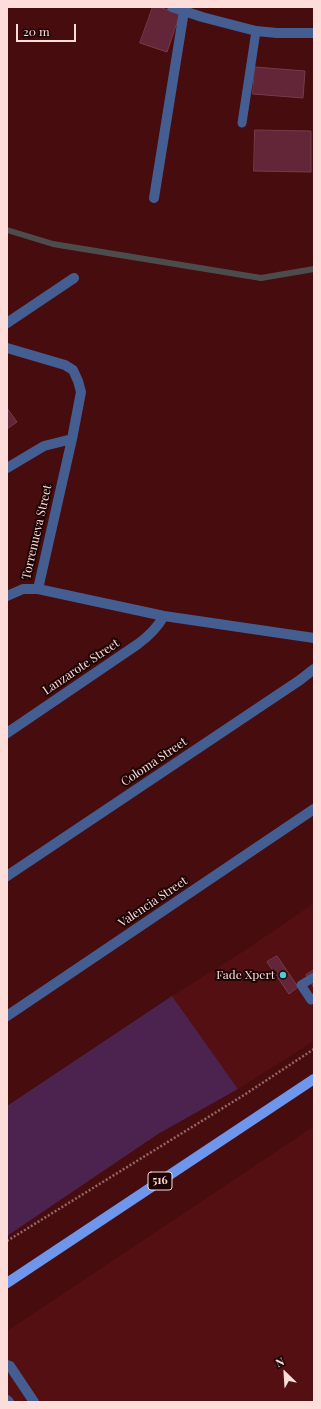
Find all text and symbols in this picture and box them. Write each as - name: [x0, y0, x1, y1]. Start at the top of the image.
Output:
- scale bar: [18, 16, 78, 42]
- text: 20 m: [23, 23, 50, 39]
- street label: Torrenueva Street: [19, 483, 55, 581]
- street label: Lanzarote Street: [40, 636, 122, 698]
- street label: Coloma Street: [118, 735, 190, 789]
- street label: Valencia Street: [116, 874, 190, 930]
- place label: Fade Xpert: [216, 968, 275, 982]
- marker: Fade Xpert: [278, 970, 288, 980]
- road number: 516: [148, 1172, 172, 1190]
- north arrow: [265, 1353, 305, 1393]
- text: N: [273, 1353, 286, 1370]

